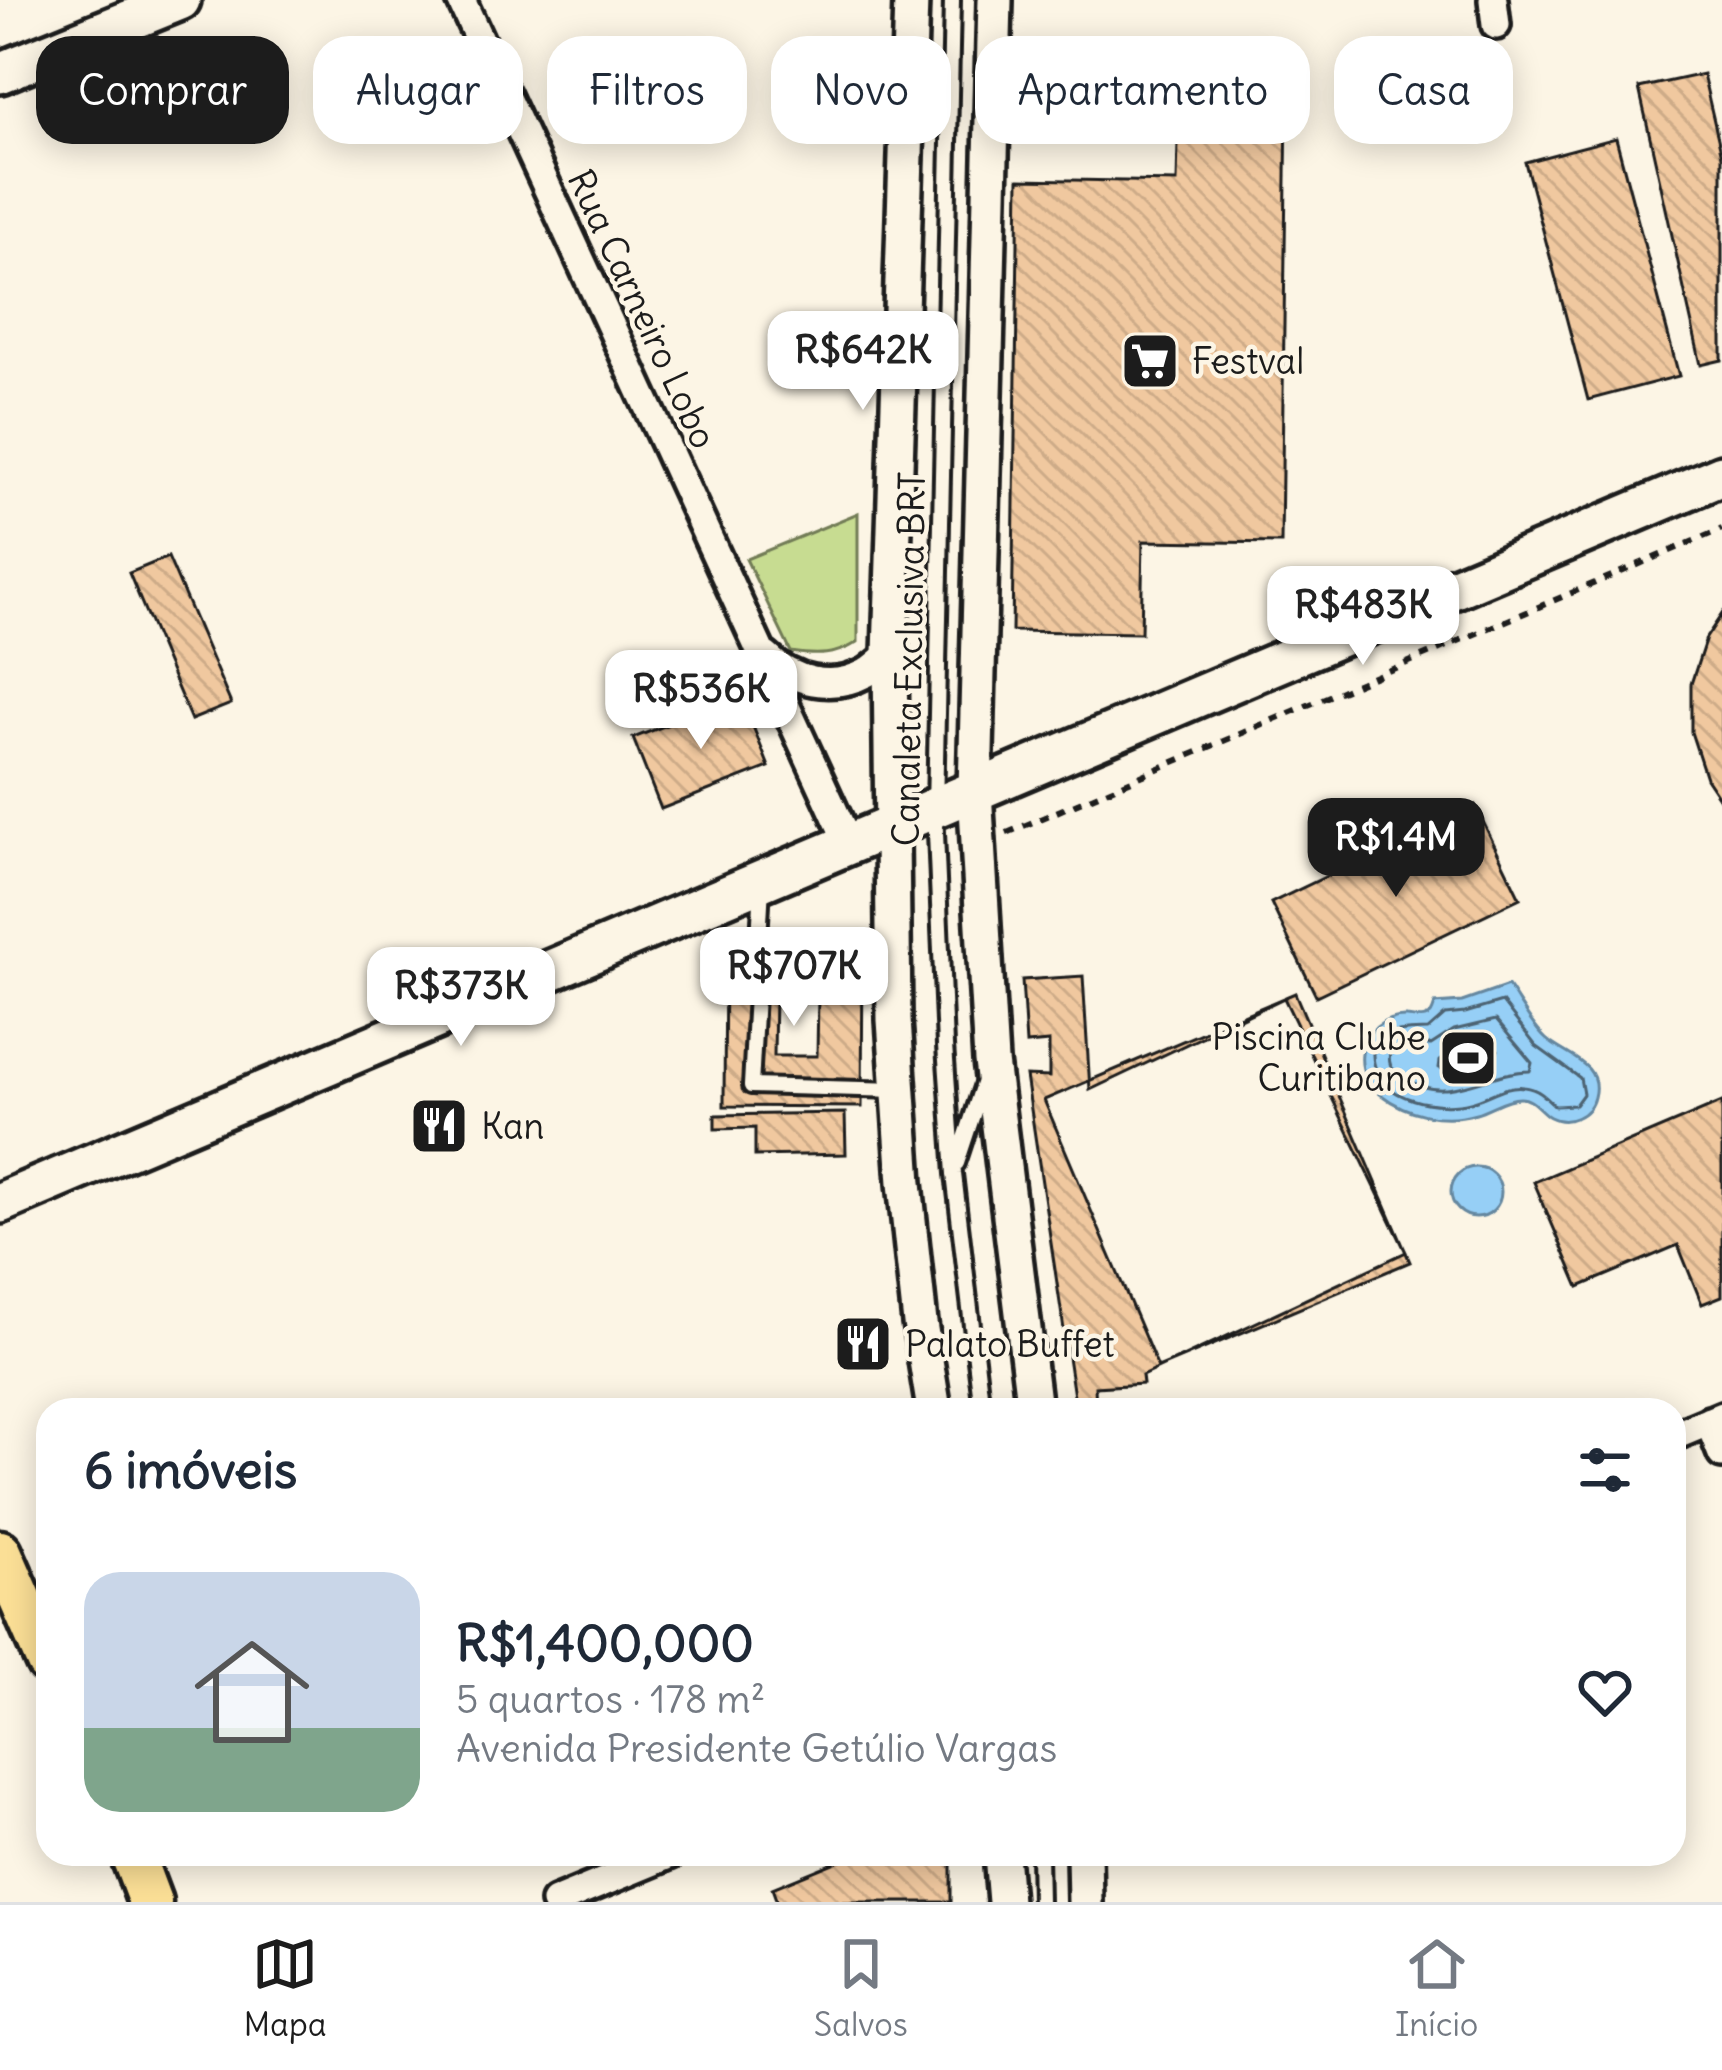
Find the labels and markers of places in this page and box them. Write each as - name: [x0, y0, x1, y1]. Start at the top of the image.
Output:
- pin: R$642K: [765, 311, 961, 413]
- supermarket icon: Festval: [1119, 330, 1181, 392]
- place label: Festval: [1192, 339, 1304, 384]
- pin: R$483K: [1265, 566, 1461, 668]
- pin: R$536K: [603, 650, 799, 752]
- pin: R$1.4M: [1298, 798, 1494, 900]
- pin: R$707K: [696, 927, 892, 1029]
- pin: R$373K: [363, 947, 559, 1049]
- place label: Piscina Clube Curitibano: [1212, 1015, 1426, 1101]
- sports icon: Piscina Clube Curitibano: [1437, 1027, 1499, 1089]
- restaurant icon: Kan: [408, 1095, 470, 1157]
- place label: Kan: [481, 1104, 544, 1149]
- restaurant icon: Palato Buffet: [832, 1313, 894, 1375]
- place label: Palato Buffet: [905, 1322, 1115, 1367]

